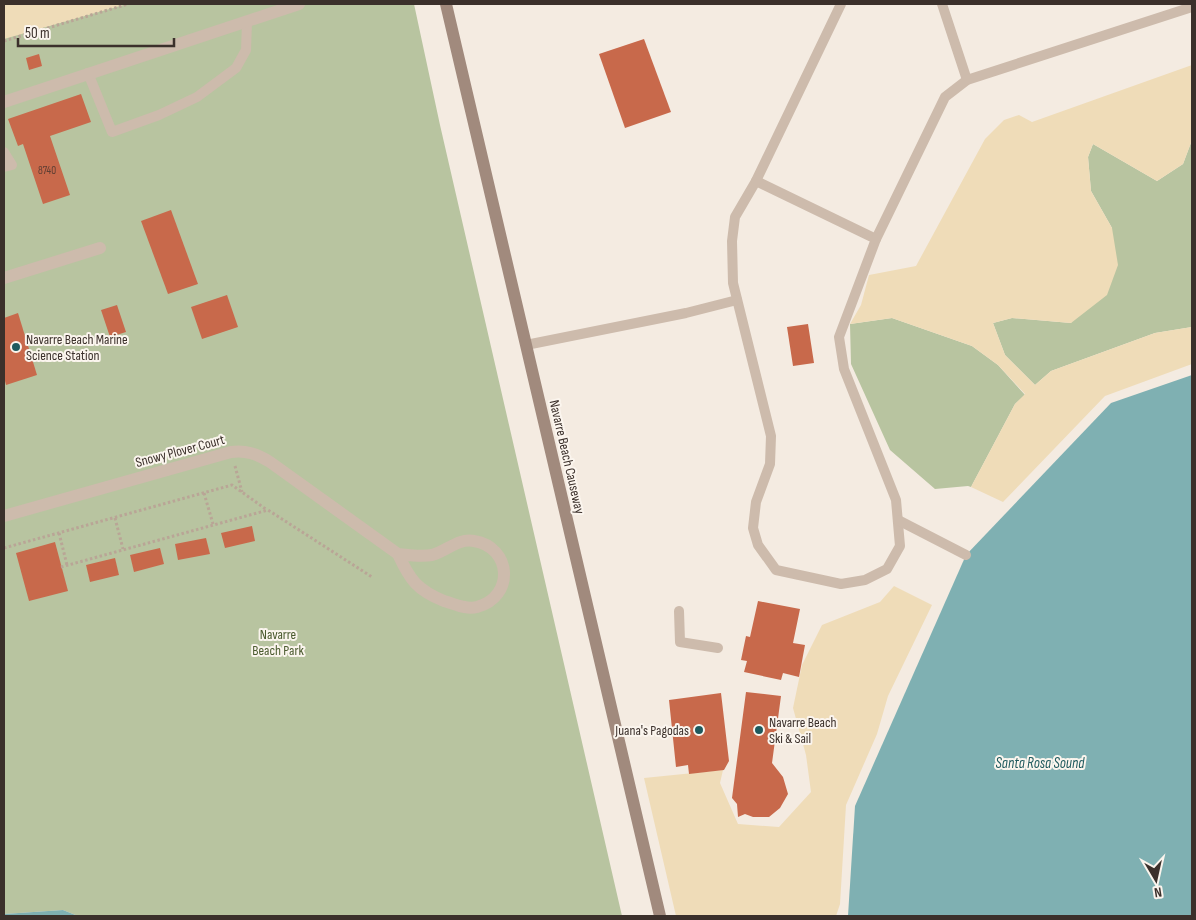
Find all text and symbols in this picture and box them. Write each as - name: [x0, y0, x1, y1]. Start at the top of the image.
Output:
- scale bar: [18, 15, 174, 47]
- text: 50 m: [25, 24, 50, 43]
- house number: 8740: [38, 164, 56, 177]
- place label: Navarre Beach Marine Science Station: [26, 331, 128, 364]
- marker: Navarre Beach Marine Science Station: [10, 341, 22, 353]
- street label: Navarre Beach Causeway: [546, 398, 589, 516]
- street label: Snowy Plover Court: [134, 431, 226, 471]
- park label: Navarre Beach Park: [252, 626, 304, 659]
- place label: Navarre Beach Ski & Sail: [769, 714, 837, 747]
- place label: Juana's Pagodas: [614, 722, 689, 739]
- marker: Juana's Pagodas: [693, 724, 705, 736]
- marker: Navarre Beach Ski & Sail: [753, 724, 765, 736]
- water label: Santa Rosa Sound: [996, 754, 1085, 773]
- north arrow: [1131, 855, 1181, 905]
- text: N: [1153, 883, 1163, 901]

